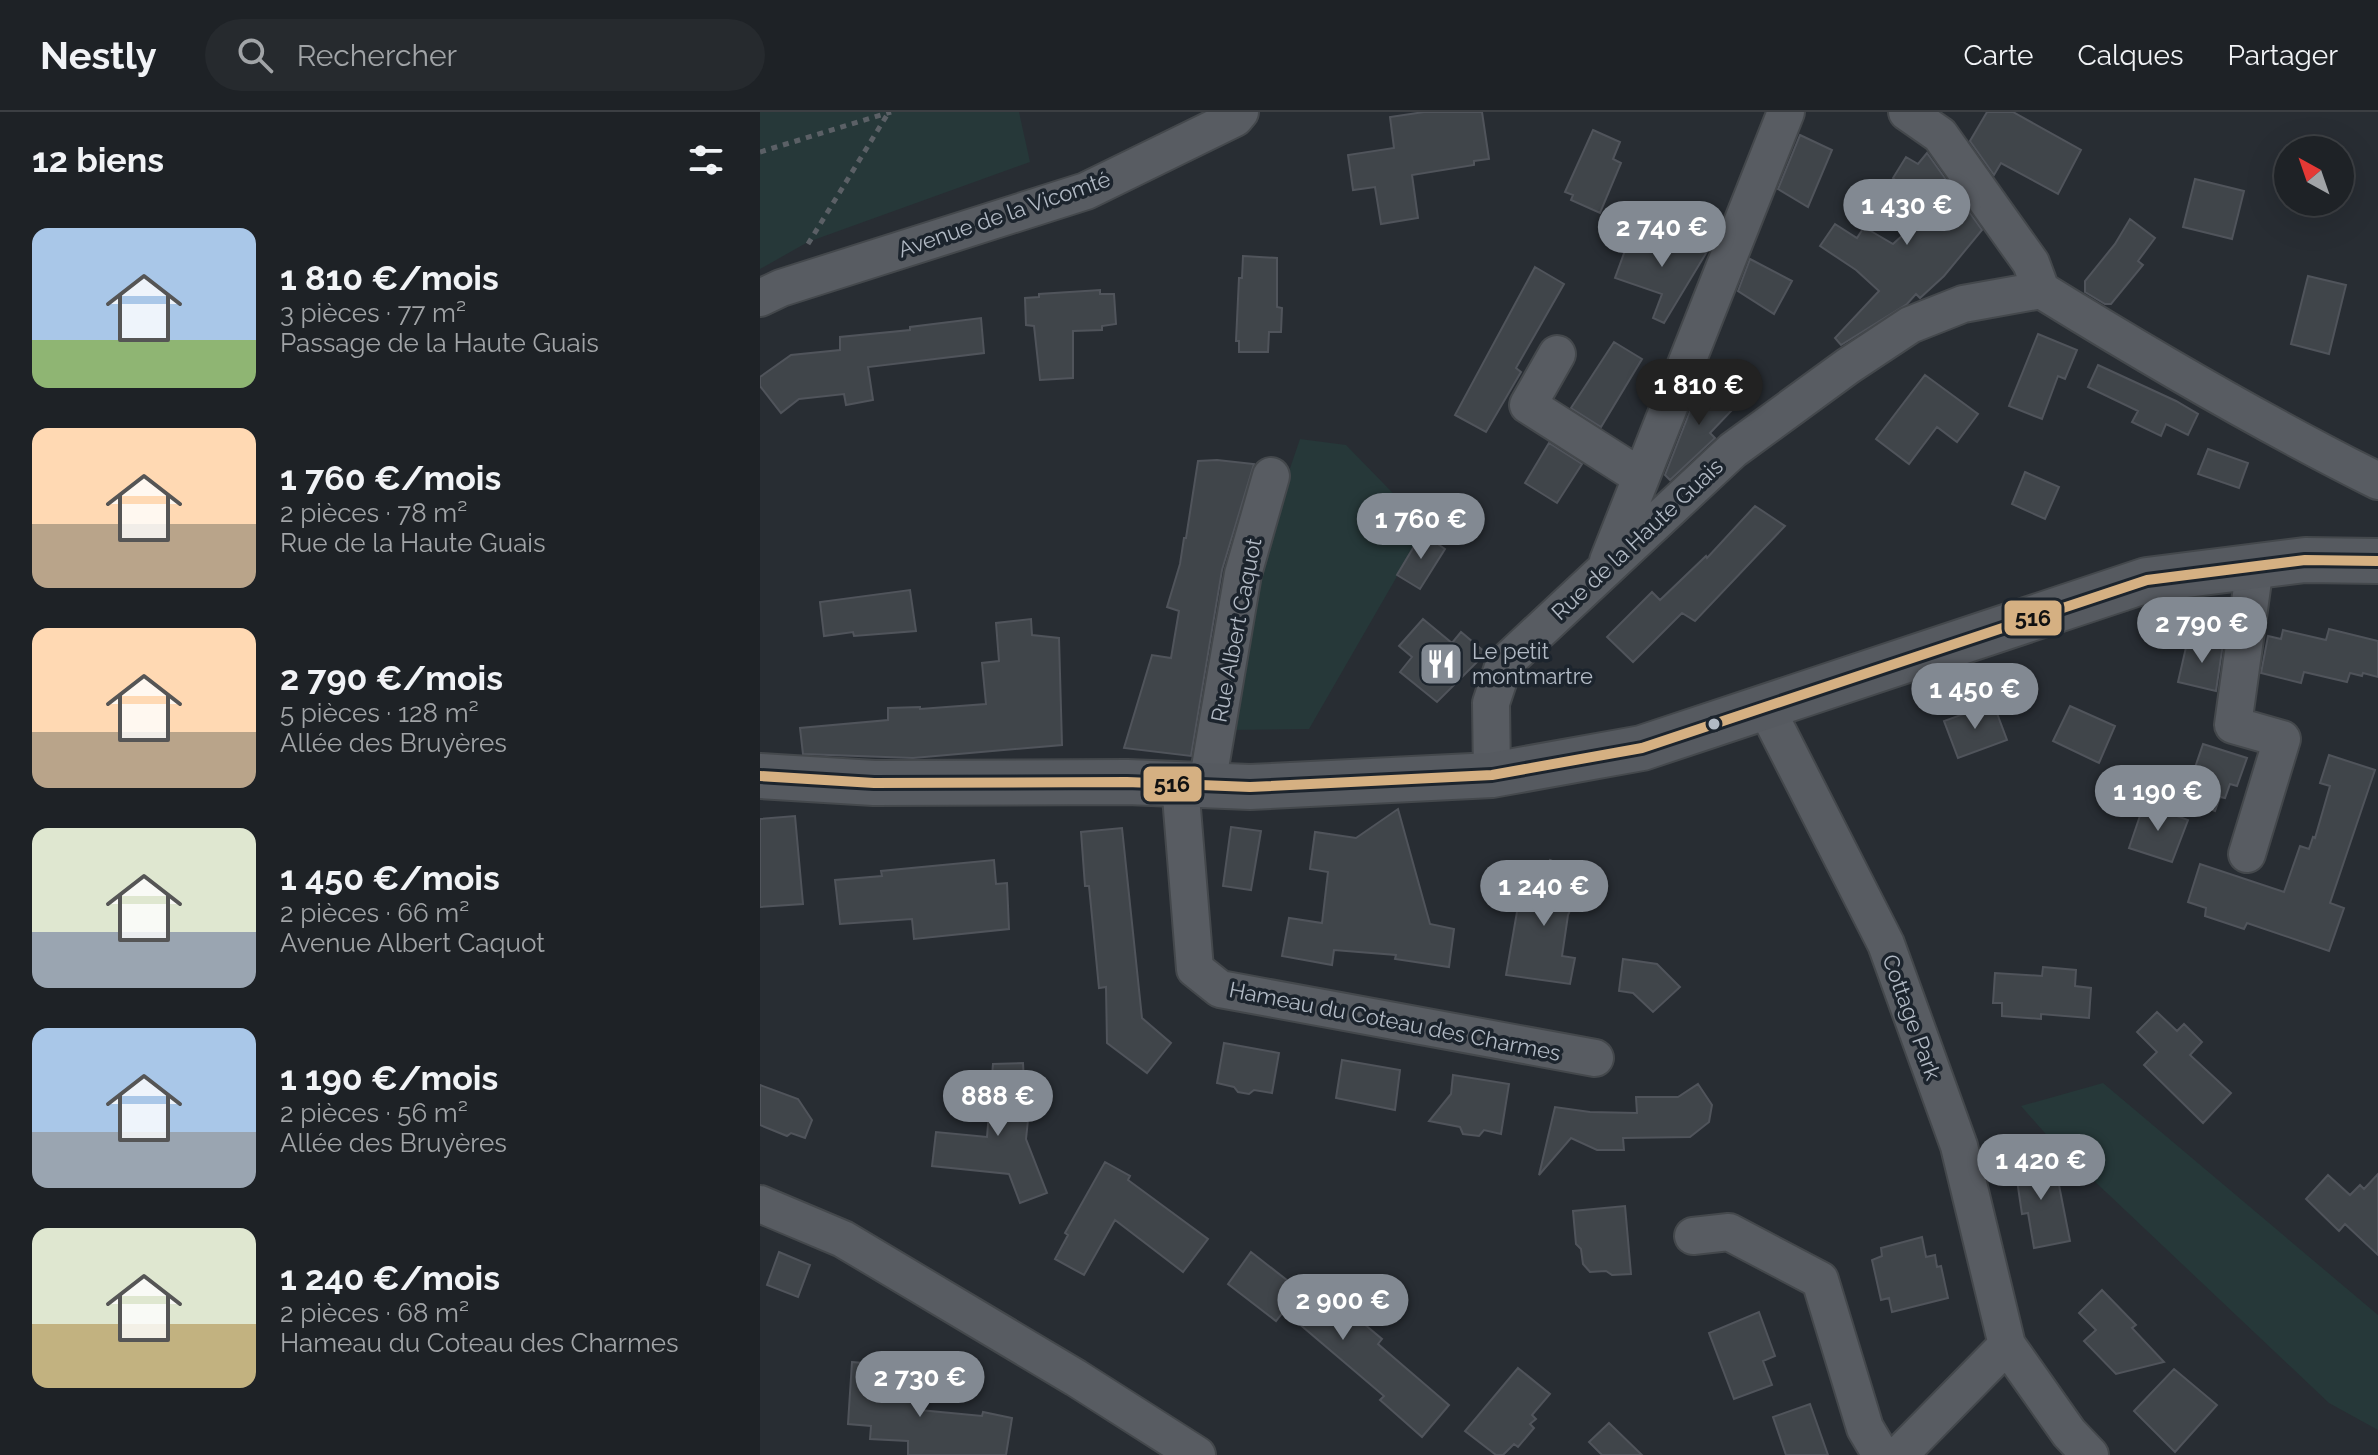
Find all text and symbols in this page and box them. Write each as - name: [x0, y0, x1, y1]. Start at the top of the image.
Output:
- search box: [205, 19, 765, 91]
- text: Nestly: [40, 33, 157, 78]
- icon: search: [233, 33, 277, 77]
- text: Rechercher: [297, 38, 457, 73]
- text: Carte: [1964, 39, 2033, 72]
- text: Calques: [2077, 39, 2183, 72]
- text: Partager: [2227, 39, 2338, 72]
- north arrow: [2274, 136, 2354, 216]
- map controls: [2274, 136, 2354, 216]
- icon: filters: [684, 138, 728, 182]
- text: 12 biens: [32, 140, 164, 180]
- street label: Avenue de la Vicomté: [894, 165, 1114, 263]
- pin: 1 430 €: [1833, 179, 1981, 247]
- text: 1 430 €: [1861, 190, 1953, 220]
- pin: 2 740 €: [1588, 201, 1736, 269]
- text: 2 740 €: [1616, 212, 1708, 242]
- text: 1 810 €/mois: [280, 258, 499, 298]
- icon: home: [96, 260, 192, 356]
- text: 3 pièces · 77 m²: [280, 298, 466, 328]
- text: Passage de la Haute Guais: [280, 328, 599, 358]
- pin: 1 810 €: [1625, 359, 1773, 427]
- text: 1 810 €: [1654, 370, 1744, 400]
- street label: Rue de la Haute Guais: [1546, 453, 1728, 625]
- text: 1 760 €/mois: [280, 458, 501, 498]
- icon: home: [96, 460, 192, 556]
- pin: 1 760 €: [1347, 493, 1495, 561]
- text: 2 pièces · 78 m²: [280, 498, 467, 528]
- text: 1 760 €: [1375, 504, 1467, 534]
- text: Rue de la Haute Guais: [280, 528, 546, 558]
- street label: Rue Albert Caquot: [1205, 535, 1267, 724]
- pin: 2 790 €: [2128, 597, 2276, 665]
- line badge: 516: [2003, 599, 2063, 637]
- text: 516: [2015, 605, 2051, 631]
- text: 2 790 €: [2155, 608, 2249, 638]
- place label: Le petit montmartre: [1472, 638, 1593, 689]
- restaurant icon: Le petit montmartre: [1417, 640, 1465, 688]
- text: 2 790 €/mois: [280, 658, 503, 698]
- icon: home: [96, 660, 192, 756]
- pin: 1 450 €: [1901, 663, 2049, 731]
- text: 1 450 €: [1929, 674, 2021, 704]
- text: 5 pièces · 128 m²: [280, 698, 479, 728]
- unlabelled marker: [1706, 716, 1722, 732]
- text: Allée des Bruyères: [280, 728, 507, 758]
- line badge: 516: [1142, 765, 1203, 803]
- pin: 1 190 €: [2084, 765, 2232, 833]
- text: 516: [1154, 771, 1190, 797]
- text: 1 190 €: [2113, 776, 2203, 806]
- text: 1 450 €/mois: [280, 858, 500, 898]
- icon: home: [96, 860, 192, 956]
- pin: 1 240 €: [1470, 860, 1618, 928]
- text: 1 240 €: [1498, 871, 1590, 901]
- text: 2 pièces · 66 m²: [280, 898, 469, 928]
- text: Avenue Albert Caquot: [280, 928, 545, 958]
- street label: Cottage Park: [1877, 951, 1947, 1084]
- street label: Hameau du Coteau des Charmes: [1227, 976, 1563, 1066]
- text: 1 190 €/mois: [280, 1058, 498, 1098]
- icon: home: [96, 1060, 192, 1156]
- pin: 888 €: [942, 1070, 1054, 1138]
- text: 888 €: [961, 1081, 1035, 1111]
- text: 2 pièces · 56 m²: [280, 1098, 468, 1128]
- text: Allée des Bruyères: [280, 1128, 507, 1158]
- pin: 1 420 €: [1967, 1134, 2115, 1202]
- text: 1 420 €: [1995, 1145, 2087, 1175]
- text: 1 240 €/mois: [280, 1258, 500, 1298]
- icon: home: [96, 1260, 192, 1356]
- pin: 2 900 €: [1269, 1274, 1417, 1342]
- text: 2 900 €: [1295, 1285, 1391, 1315]
- text: 2 pièces · 68 m²: [280, 1298, 469, 1328]
- text: Hameau du Coteau des Charmes: [280, 1328, 679, 1358]
- pin: 2 730 €: [846, 1351, 994, 1419]
- text: 2 730 €: [874, 1362, 966, 1392]

